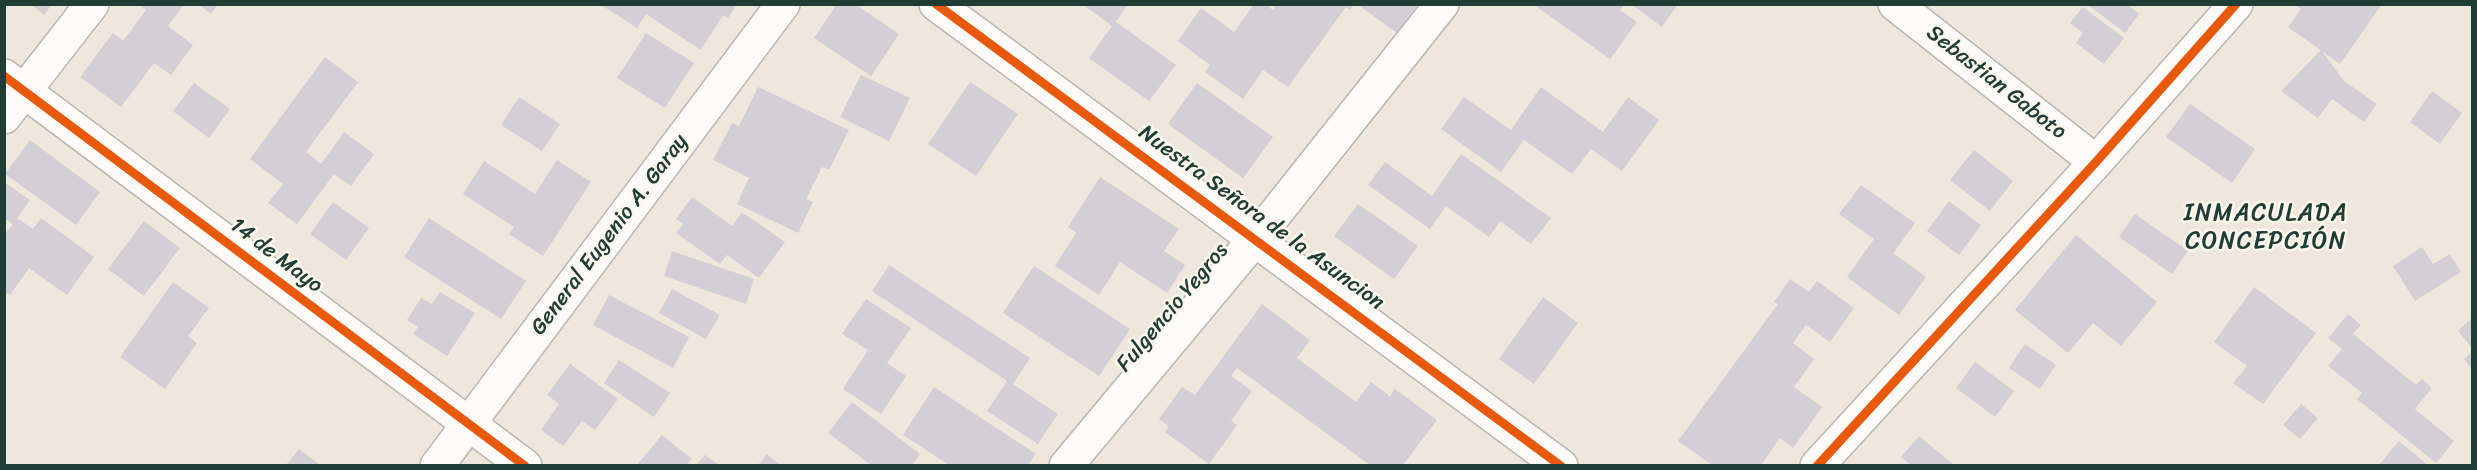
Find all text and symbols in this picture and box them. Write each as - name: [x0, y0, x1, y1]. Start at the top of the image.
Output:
- street label: Sebastian Gaboto: [1921, 20, 2071, 146]
- street label: Nuestra Señora de la Asuncion: [1133, 120, 1389, 316]
- street label: General Eugenio A. Garay: [526, 129, 694, 341]
- district label: INMACULADA CONCEPCIÓN: [2184, 200, 2348, 256]
- street label: 14 de Mayo: [224, 213, 328, 299]
- street label: Fulgencio Yegros: [1112, 238, 1234, 378]

